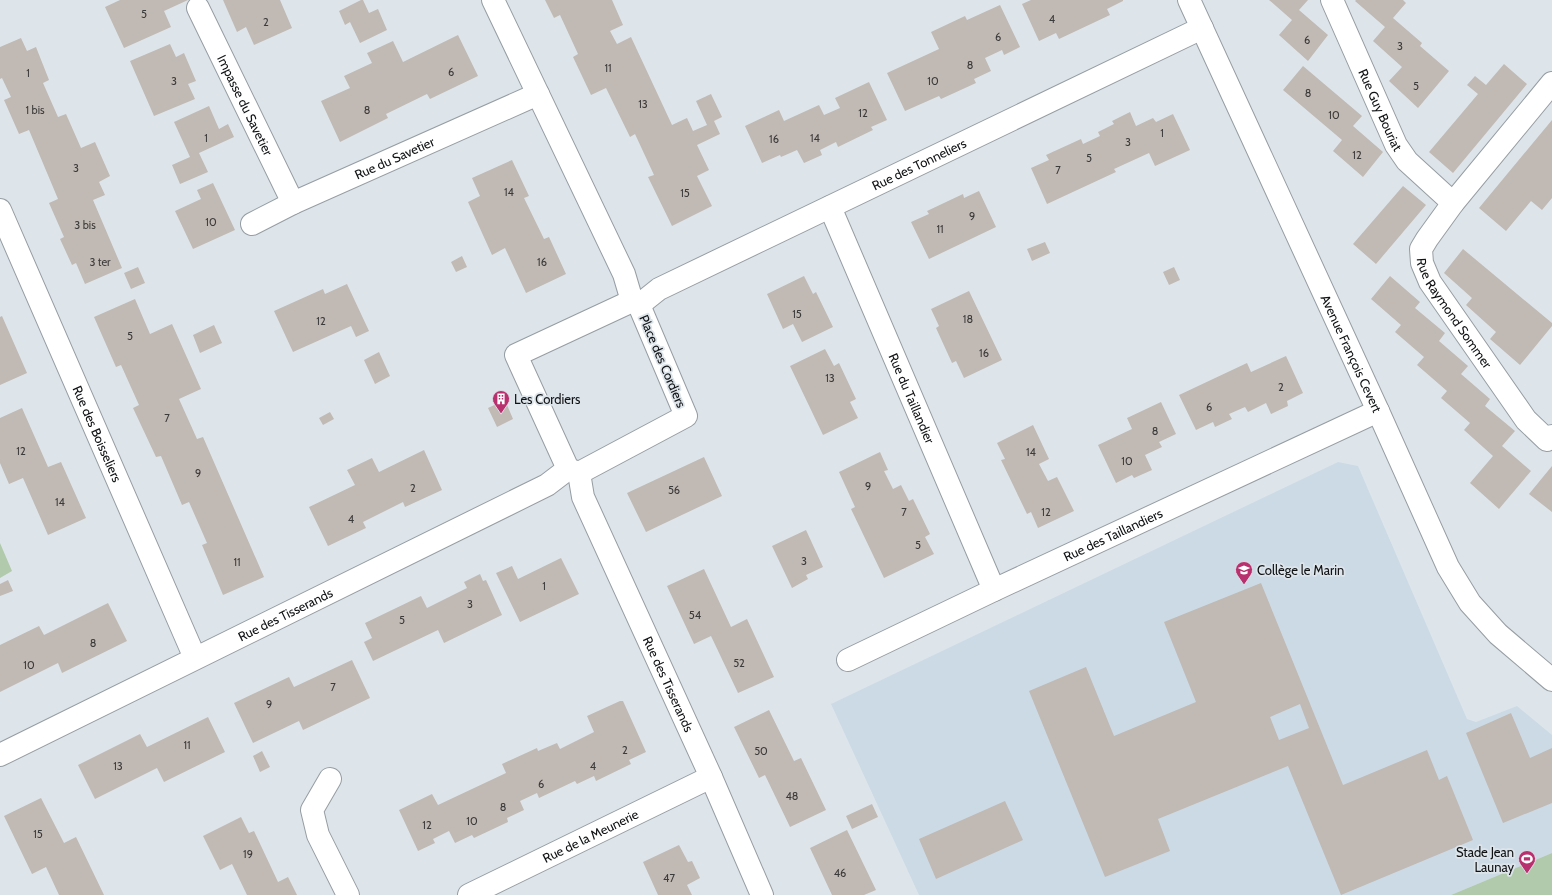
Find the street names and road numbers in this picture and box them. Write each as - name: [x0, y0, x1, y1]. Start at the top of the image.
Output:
- street label: Impasse du Savetier: [214, 52, 277, 159]
- street label: Rue Guy Bouriat: [1355, 66, 1406, 155]
- street label: Rue du Savetier: [352, 133, 437, 183]
- street label: Rue des Tonneliers: [869, 134, 969, 193]
- street label: Rue Raymond Sommer: [1414, 257, 1496, 372]
- street label: Avenue François Cevert: [1318, 292, 1386, 415]
- street label: Place des Cordiers: [636, 312, 690, 410]
- street label: Rue du Taillandier: [885, 351, 939, 447]
- street label: Rue des Boisseliers: [69, 383, 126, 485]
- street label: Rue des Taillandiers: [1061, 504, 1165, 565]
- street label: Rue des Tisserands: [235, 584, 336, 644]
- street label: Rue des Tisserands: [640, 634, 698, 735]
- street label: Rue de la Meunerie: [540, 806, 641, 866]

